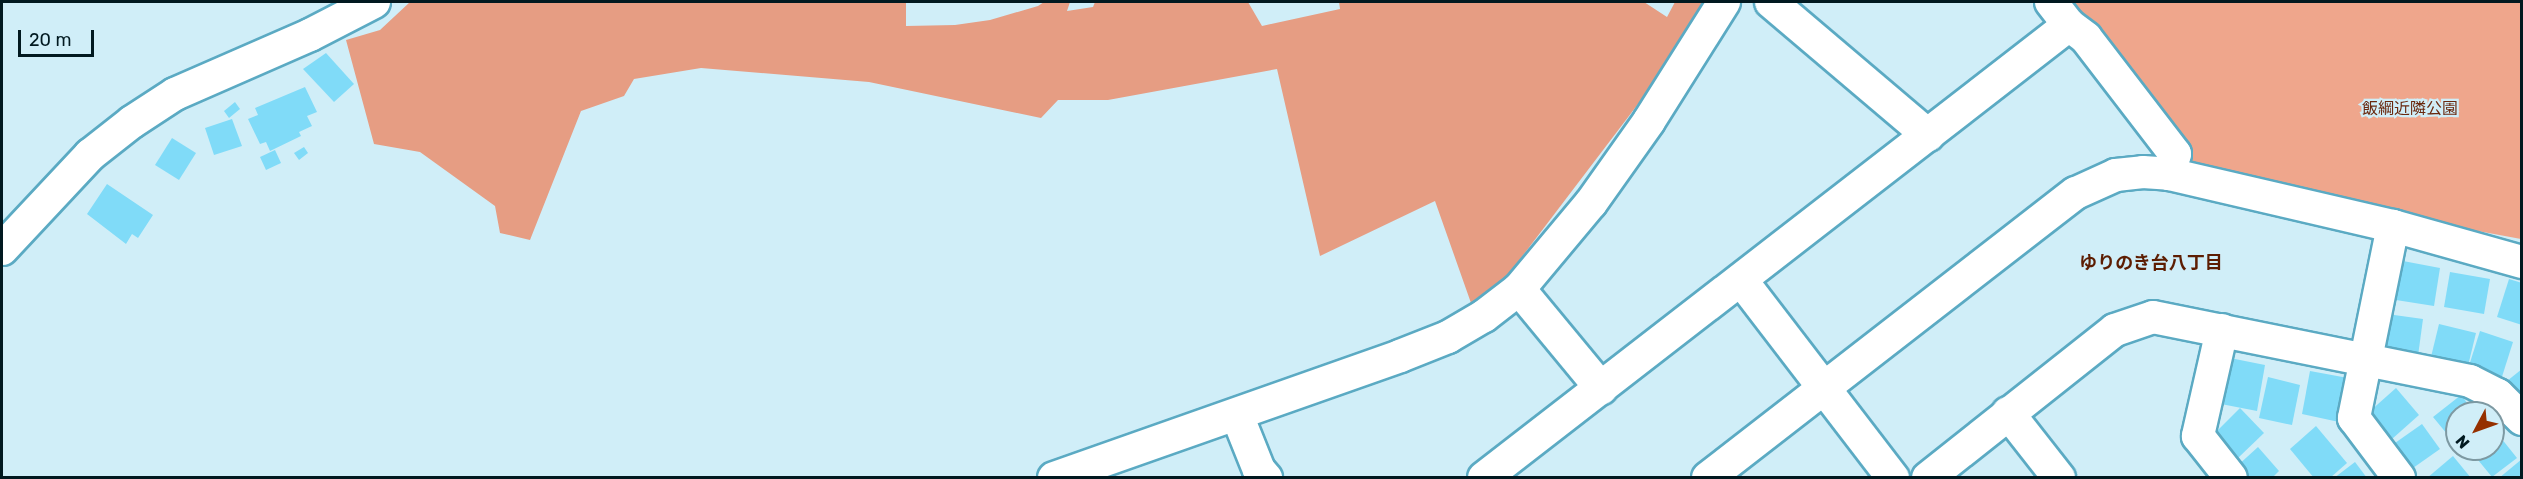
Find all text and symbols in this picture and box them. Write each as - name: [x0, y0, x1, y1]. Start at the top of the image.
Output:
- scale bar: [21, 18, 98, 56]
- text: 20 m: [29, 29, 71, 51]
- park label: 飯綱近隣公園: [2362, 99, 2458, 119]
- district label: ゆりのき台八丁目: [2079, 252, 2223, 274]
- north arrow: [2445, 401, 2505, 461]
- text: N: [2452, 431, 2473, 452]

